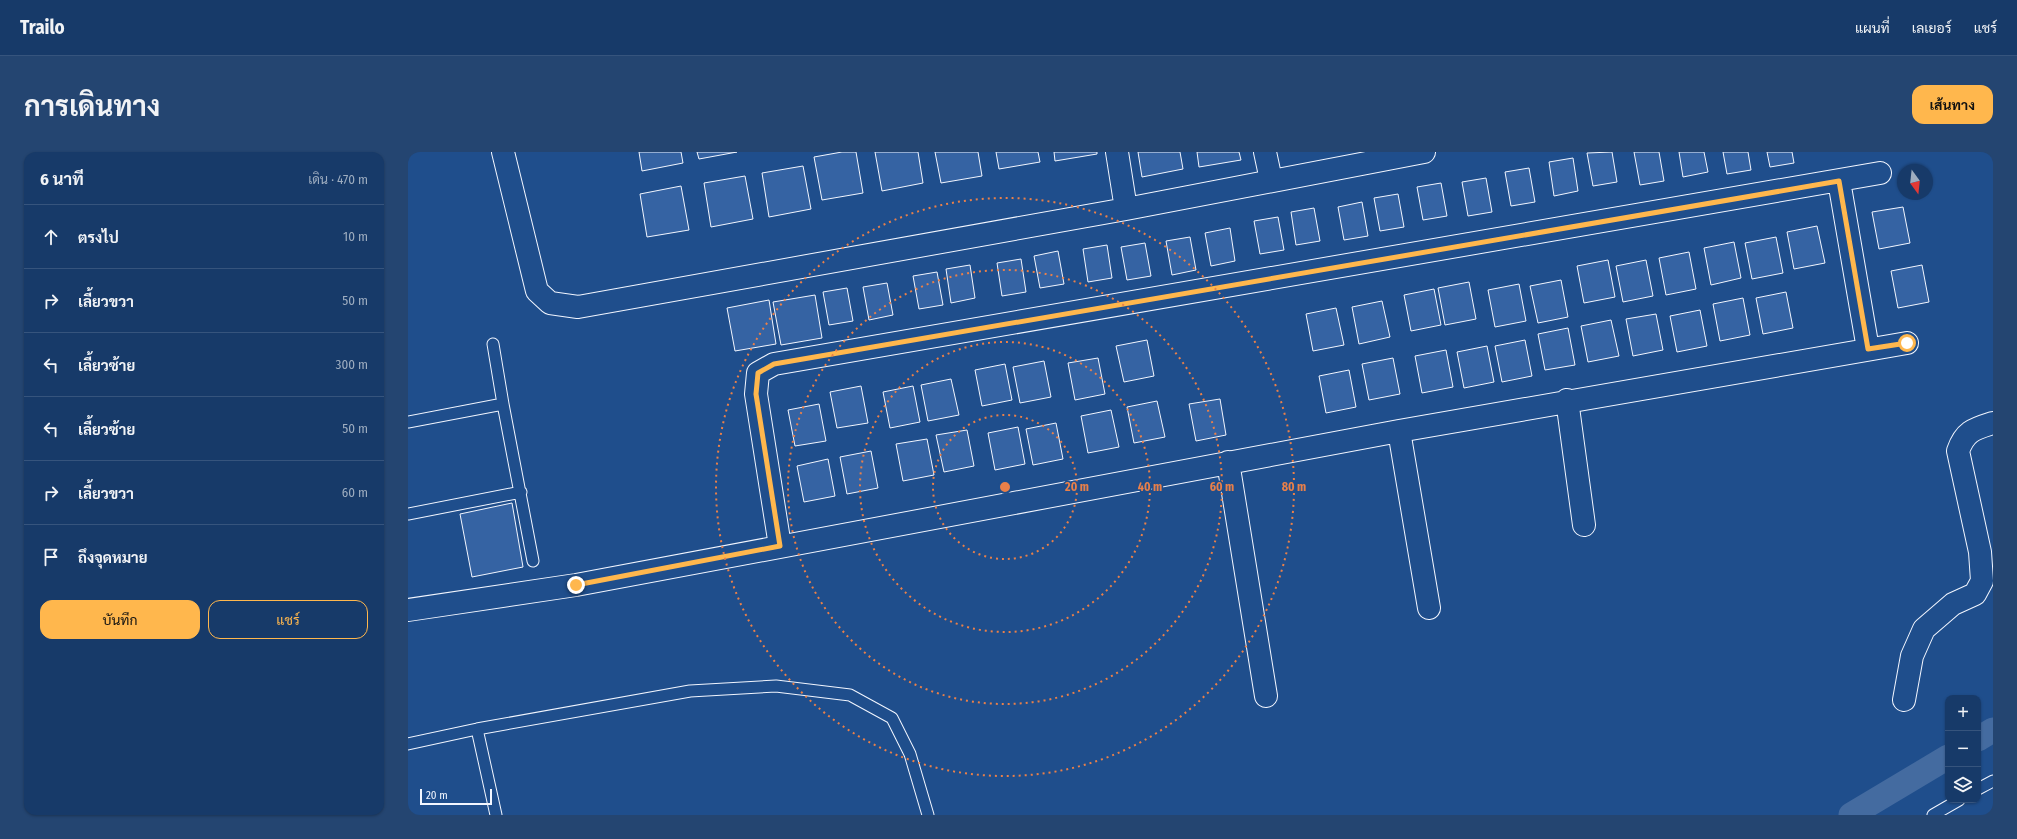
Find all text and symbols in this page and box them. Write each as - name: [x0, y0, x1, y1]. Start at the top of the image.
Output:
- text: Trailo: [20, 16, 65, 39]
- text: แผนที่: [1855, 20, 1890, 37]
- text: เลเยอร์: [1912, 20, 1952, 37]
- text: แชร์: [1974, 20, 1997, 37]
- button: เส้นทาง: [1912, 85, 1993, 124]
- text: การเดินทาง: [24, 90, 160, 123]
- north arrow: [1897, 164, 1933, 200]
- text: 6 นาที: [40, 169, 84, 190]
- text: เดิน · 470 m: [308, 172, 368, 187]
- icon: ahead: [40, 226, 62, 248]
- text: ตรงไป: [78, 229, 119, 247]
- text: 10 m: [343, 229, 368, 244]
- icon: right: [40, 290, 62, 312]
- text: เลี้ยวขวา: [78, 293, 134, 311]
- text: 50 m: [342, 293, 368, 308]
- route start: [1898, 334, 1916, 352]
- icon: left: [40, 354, 62, 376]
- text: เลี้ยวซ้าย: [78, 357, 135, 375]
- text: 300 m: [336, 357, 368, 372]
- icon: left: [40, 418, 62, 440]
- text: เลี้ยวซ้าย: [78, 421, 135, 439]
- text: 50 m: [342, 421, 368, 436]
- centre of rings: [998, 480, 1012, 494]
- text: 20 m: [1064, 480, 1089, 494]
- text: 40 m: [1138, 480, 1162, 494]
- text: 60 m: [1210, 480, 1234, 494]
- text: 80 m: [1282, 480, 1306, 494]
- icon: right: [40, 482, 62, 504]
- text: เลี้ยวขวา: [78, 485, 134, 503]
- text: 60 m: [342, 485, 368, 500]
- icon: arrive: [40, 546, 62, 568]
- text: ถึงจุดหมาย: [78, 549, 148, 567]
- route end: [567, 576, 585, 594]
- button: บันทึก: [40, 600, 200, 639]
- button: แชร์: [208, 600, 368, 639]
- map controls: [1945, 695, 1981, 803]
- button: +: [1945, 695, 1981, 731]
- button: −: [1945, 731, 1981, 767]
- button: layers: [1945, 767, 1981, 803]
- scale bar: [420, 787, 492, 806]
- text: 20 m: [426, 789, 448, 802]

